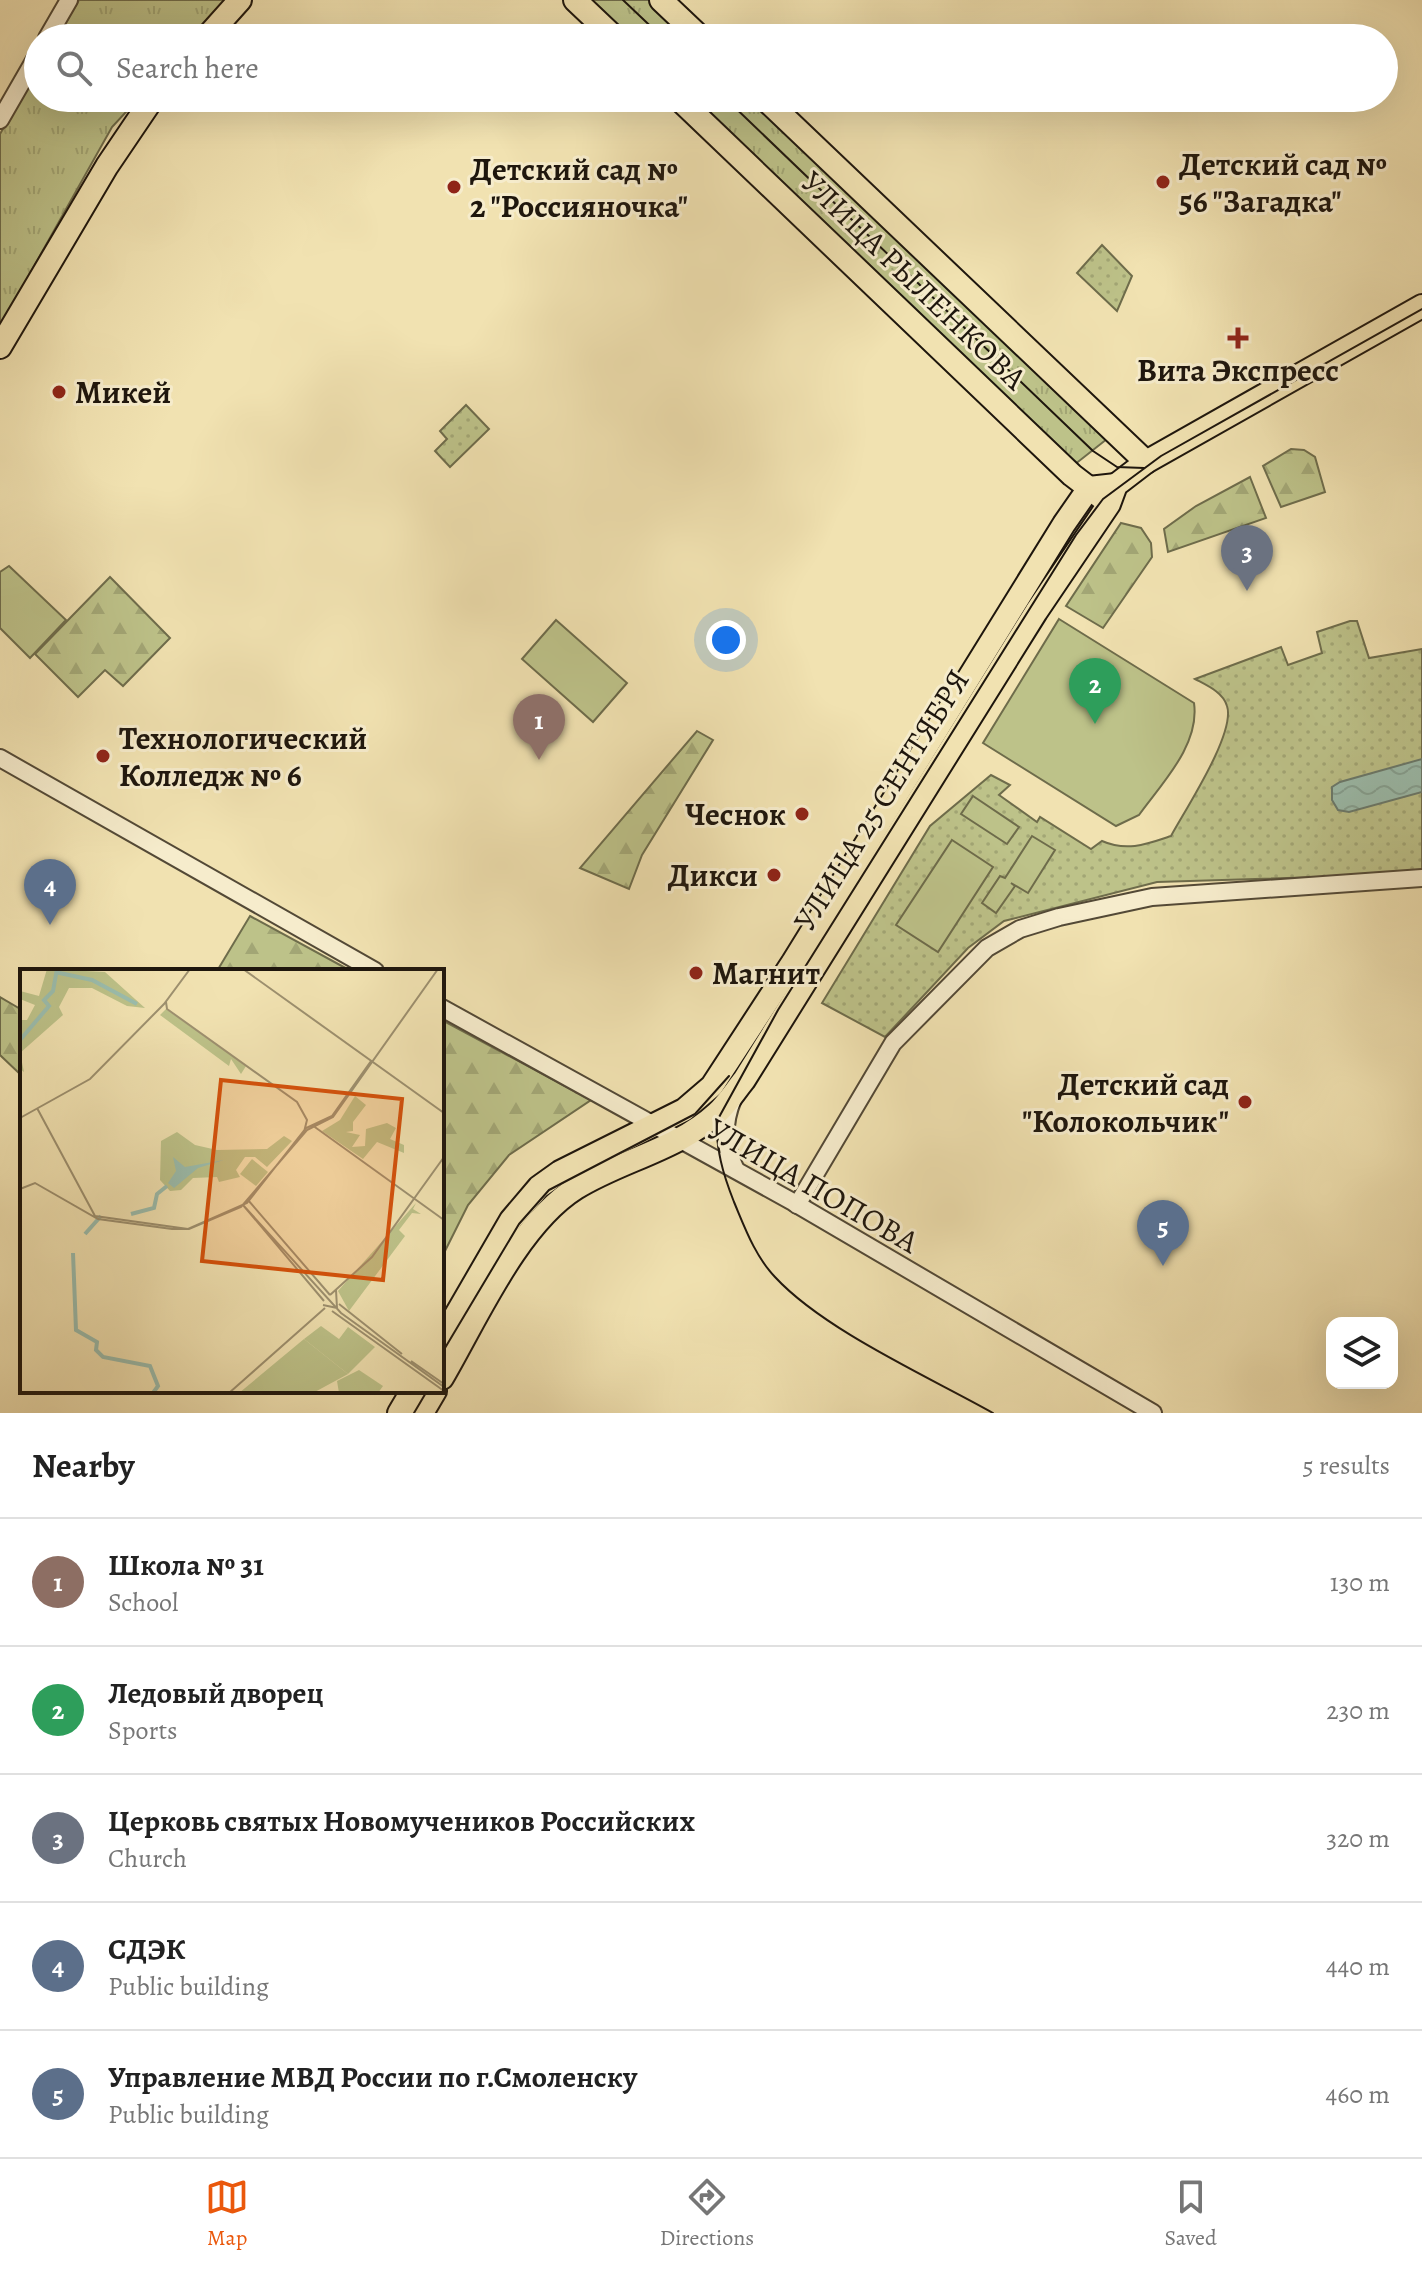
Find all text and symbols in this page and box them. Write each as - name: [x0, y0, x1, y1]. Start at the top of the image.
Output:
- search box: [24, 24, 1398, 112]
- icon: search: [52, 46, 96, 90]
- text: Search here: [116, 48, 259, 88]
- place label: Детский сад № 56 "Загадка": [1179, 142, 1387, 223]
- place label: Детский сад № 2 "Россияночка": [470, 147, 688, 228]
- street label: УЛИЦА РЫЛЕНКОВА: [791, 161, 1037, 400]
- marker: Детский сад № 56 "Загадка": [1154, 173, 1172, 191]
- marker: Детский сад № 2 "Россияночка": [445, 178, 463, 196]
- marker: Вита Экспресс: [1229, 329, 1247, 347]
- place label: Вита Экспресс: [1137, 348, 1339, 392]
- place label: Микей: [75, 370, 171, 414]
- marker: Микей: [50, 383, 68, 401]
- pin: 3: [1221, 525, 1273, 591]
- your location: [706, 620, 746, 660]
- pin: 2: [1069, 658, 1121, 724]
- street label: УЛИЦА 25 СЕНТЯБРЯ: [783, 661, 979, 939]
- pin: 1: [513, 694, 565, 760]
- place label: Технологический Колледж № 6: [119, 716, 367, 797]
- marker: Технологический Колледж № 6: [94, 747, 112, 765]
- place label: Чеснок: [685, 792, 786, 836]
- marker: Чеснок: [793, 805, 811, 823]
- place label: Дикси: [668, 853, 758, 897]
- pin: 4: [24, 859, 76, 925]
- marker: Дикси: [765, 866, 783, 884]
- place label: Магнит: [712, 951, 821, 995]
- marker: Магнит: [687, 964, 705, 982]
- inset map: [20, 969, 444, 1393]
- place label: Детский сад "Колокольчик": [1022, 1062, 1229, 1143]
- marker: Детский сад "Колокольчик": [1236, 1093, 1254, 1111]
- street label: УЛИЦА ПОПОВА: [699, 1107, 928, 1264]
- pin: 5: [1137, 1200, 1189, 1266]
- map controls: [1326, 1317, 1398, 1389]
- button: layers: [1326, 1317, 1398, 1389]
- text: Nearby: [32, 1442, 135, 1489]
- text: 5 results: [1302, 1448, 1390, 1483]
- text: Школа № 31: [108, 1545, 264, 1585]
- text: 1: [53, 1565, 63, 1600]
- text: 130 m: [1330, 1565, 1390, 1600]
- text: School: [108, 1585, 178, 1620]
- text: Ледовый дворец: [108, 1673, 323, 1713]
- text: 2: [52, 1693, 64, 1728]
- text: 230 m: [1326, 1693, 1390, 1728]
- text: Sports: [108, 1713, 177, 1748]
- text: Церковь святых Новомучеников Российских: [108, 1801, 695, 1841]
- text: 3: [52, 1821, 64, 1856]
- text: 320 m: [1326, 1821, 1390, 1856]
- text: Church: [108, 1841, 187, 1876]
- text: СДЭК: [108, 1929, 186, 1969]
- text: 4: [52, 1949, 64, 1984]
- text: 440 m: [1326, 1949, 1390, 1984]
- text: Public building: [108, 1969, 269, 2004]
- text: Управление МВД России по г.Смоленску: [108, 2057, 637, 2097]
- text: 5: [52, 2077, 64, 2112]
- text: 460 m: [1326, 2077, 1390, 2112]
- text: Public building: [108, 2097, 269, 2132]
- tab: Map: [205, 2175, 249, 2253]
- tab: Directions: [660, 2175, 754, 2253]
- tab: Saved: [1165, 2175, 1217, 2253]

